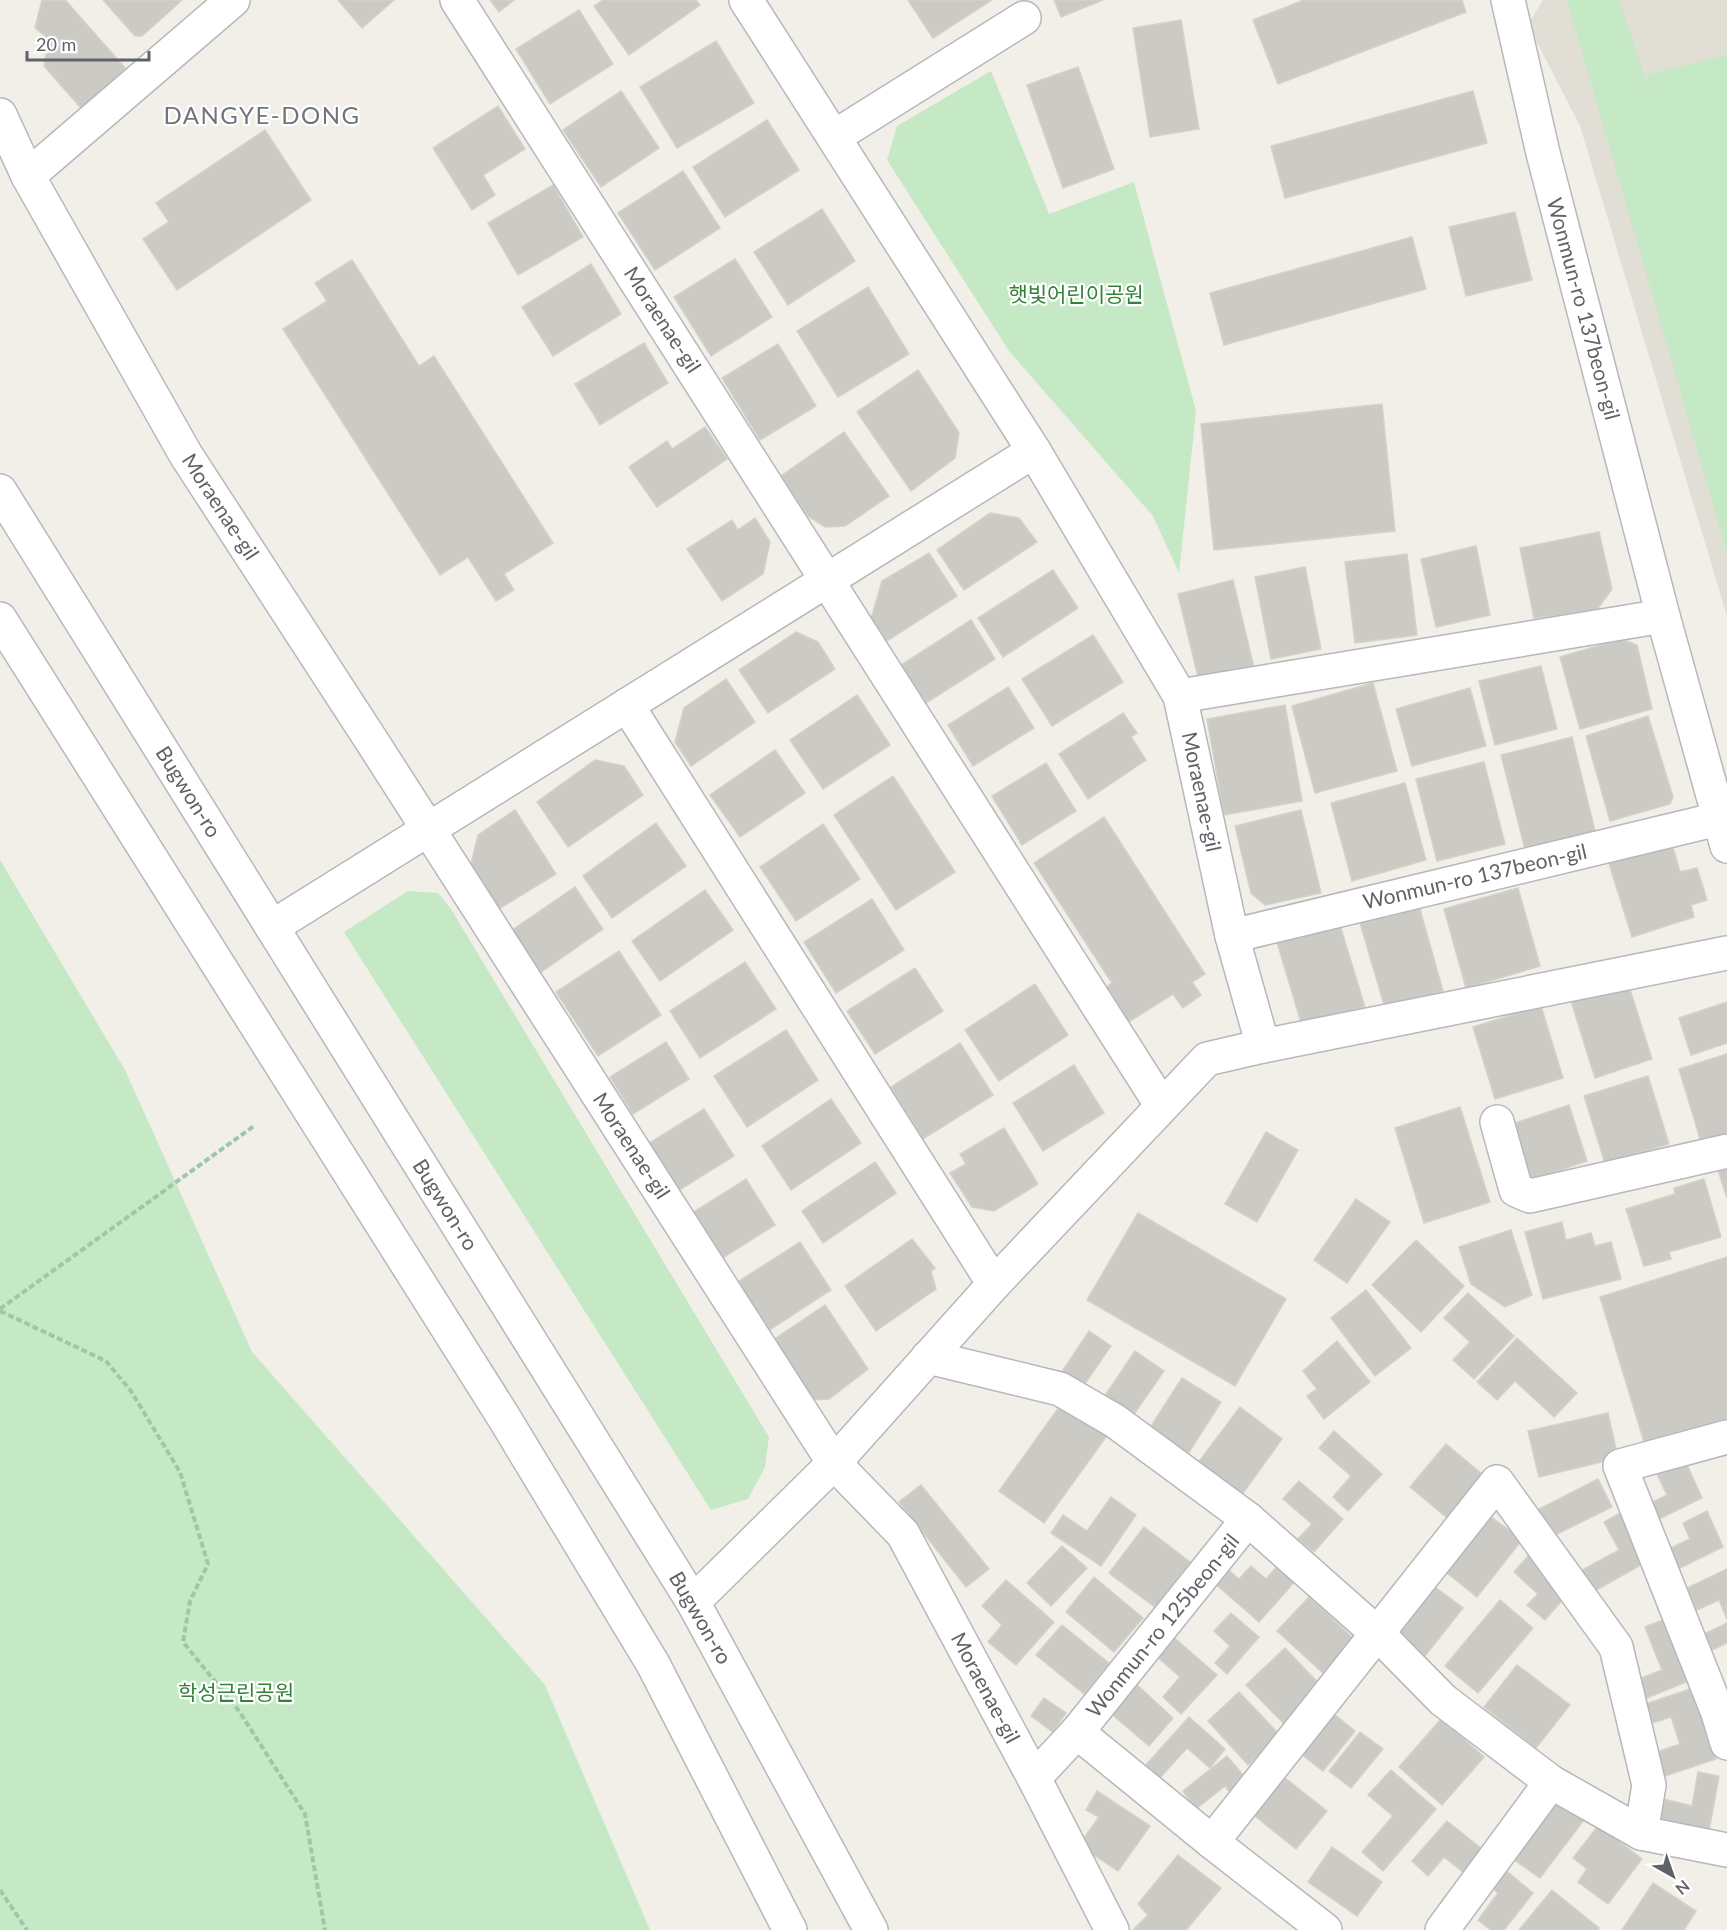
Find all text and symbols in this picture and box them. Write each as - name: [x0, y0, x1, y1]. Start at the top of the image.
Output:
- scale bar: [27, 24, 148, 62]
- text: 20 m: [36, 33, 76, 55]
- district label: DANGYE-DONG: [163, 100, 361, 129]
- street label: Wonmun-ro 137beon-gil: [1543, 195, 1626, 422]
- street label: Moraenae-gil: [620, 261, 707, 377]
- park label: 햇빛어린이공원: [1008, 281, 1144, 306]
- street label: Moraenae-gil: [178, 448, 265, 564]
- street label: Moraenae-gil: [1178, 729, 1227, 854]
- street label: Bugwon-ro: [151, 741, 227, 842]
- street label: Wonmun-ro 137beon-gil: [1360, 838, 1589, 913]
- street label: Moraenae-gil: [589, 1087, 676, 1203]
- street label: Bugwon-ro: [408, 1154, 484, 1255]
- street label: Wonmun-ro 125beon-gil: [1080, 1528, 1244, 1722]
- street label: Bugwon-ro: [665, 1566, 738, 1668]
- street label: Moraenae-gil: [947, 1628, 1026, 1747]
- park label: 학성근린공원: [178, 1679, 294, 1704]
- north arrow: [1643, 1846, 1703, 1906]
- text: N: [1672, 1877, 1694, 1899]

